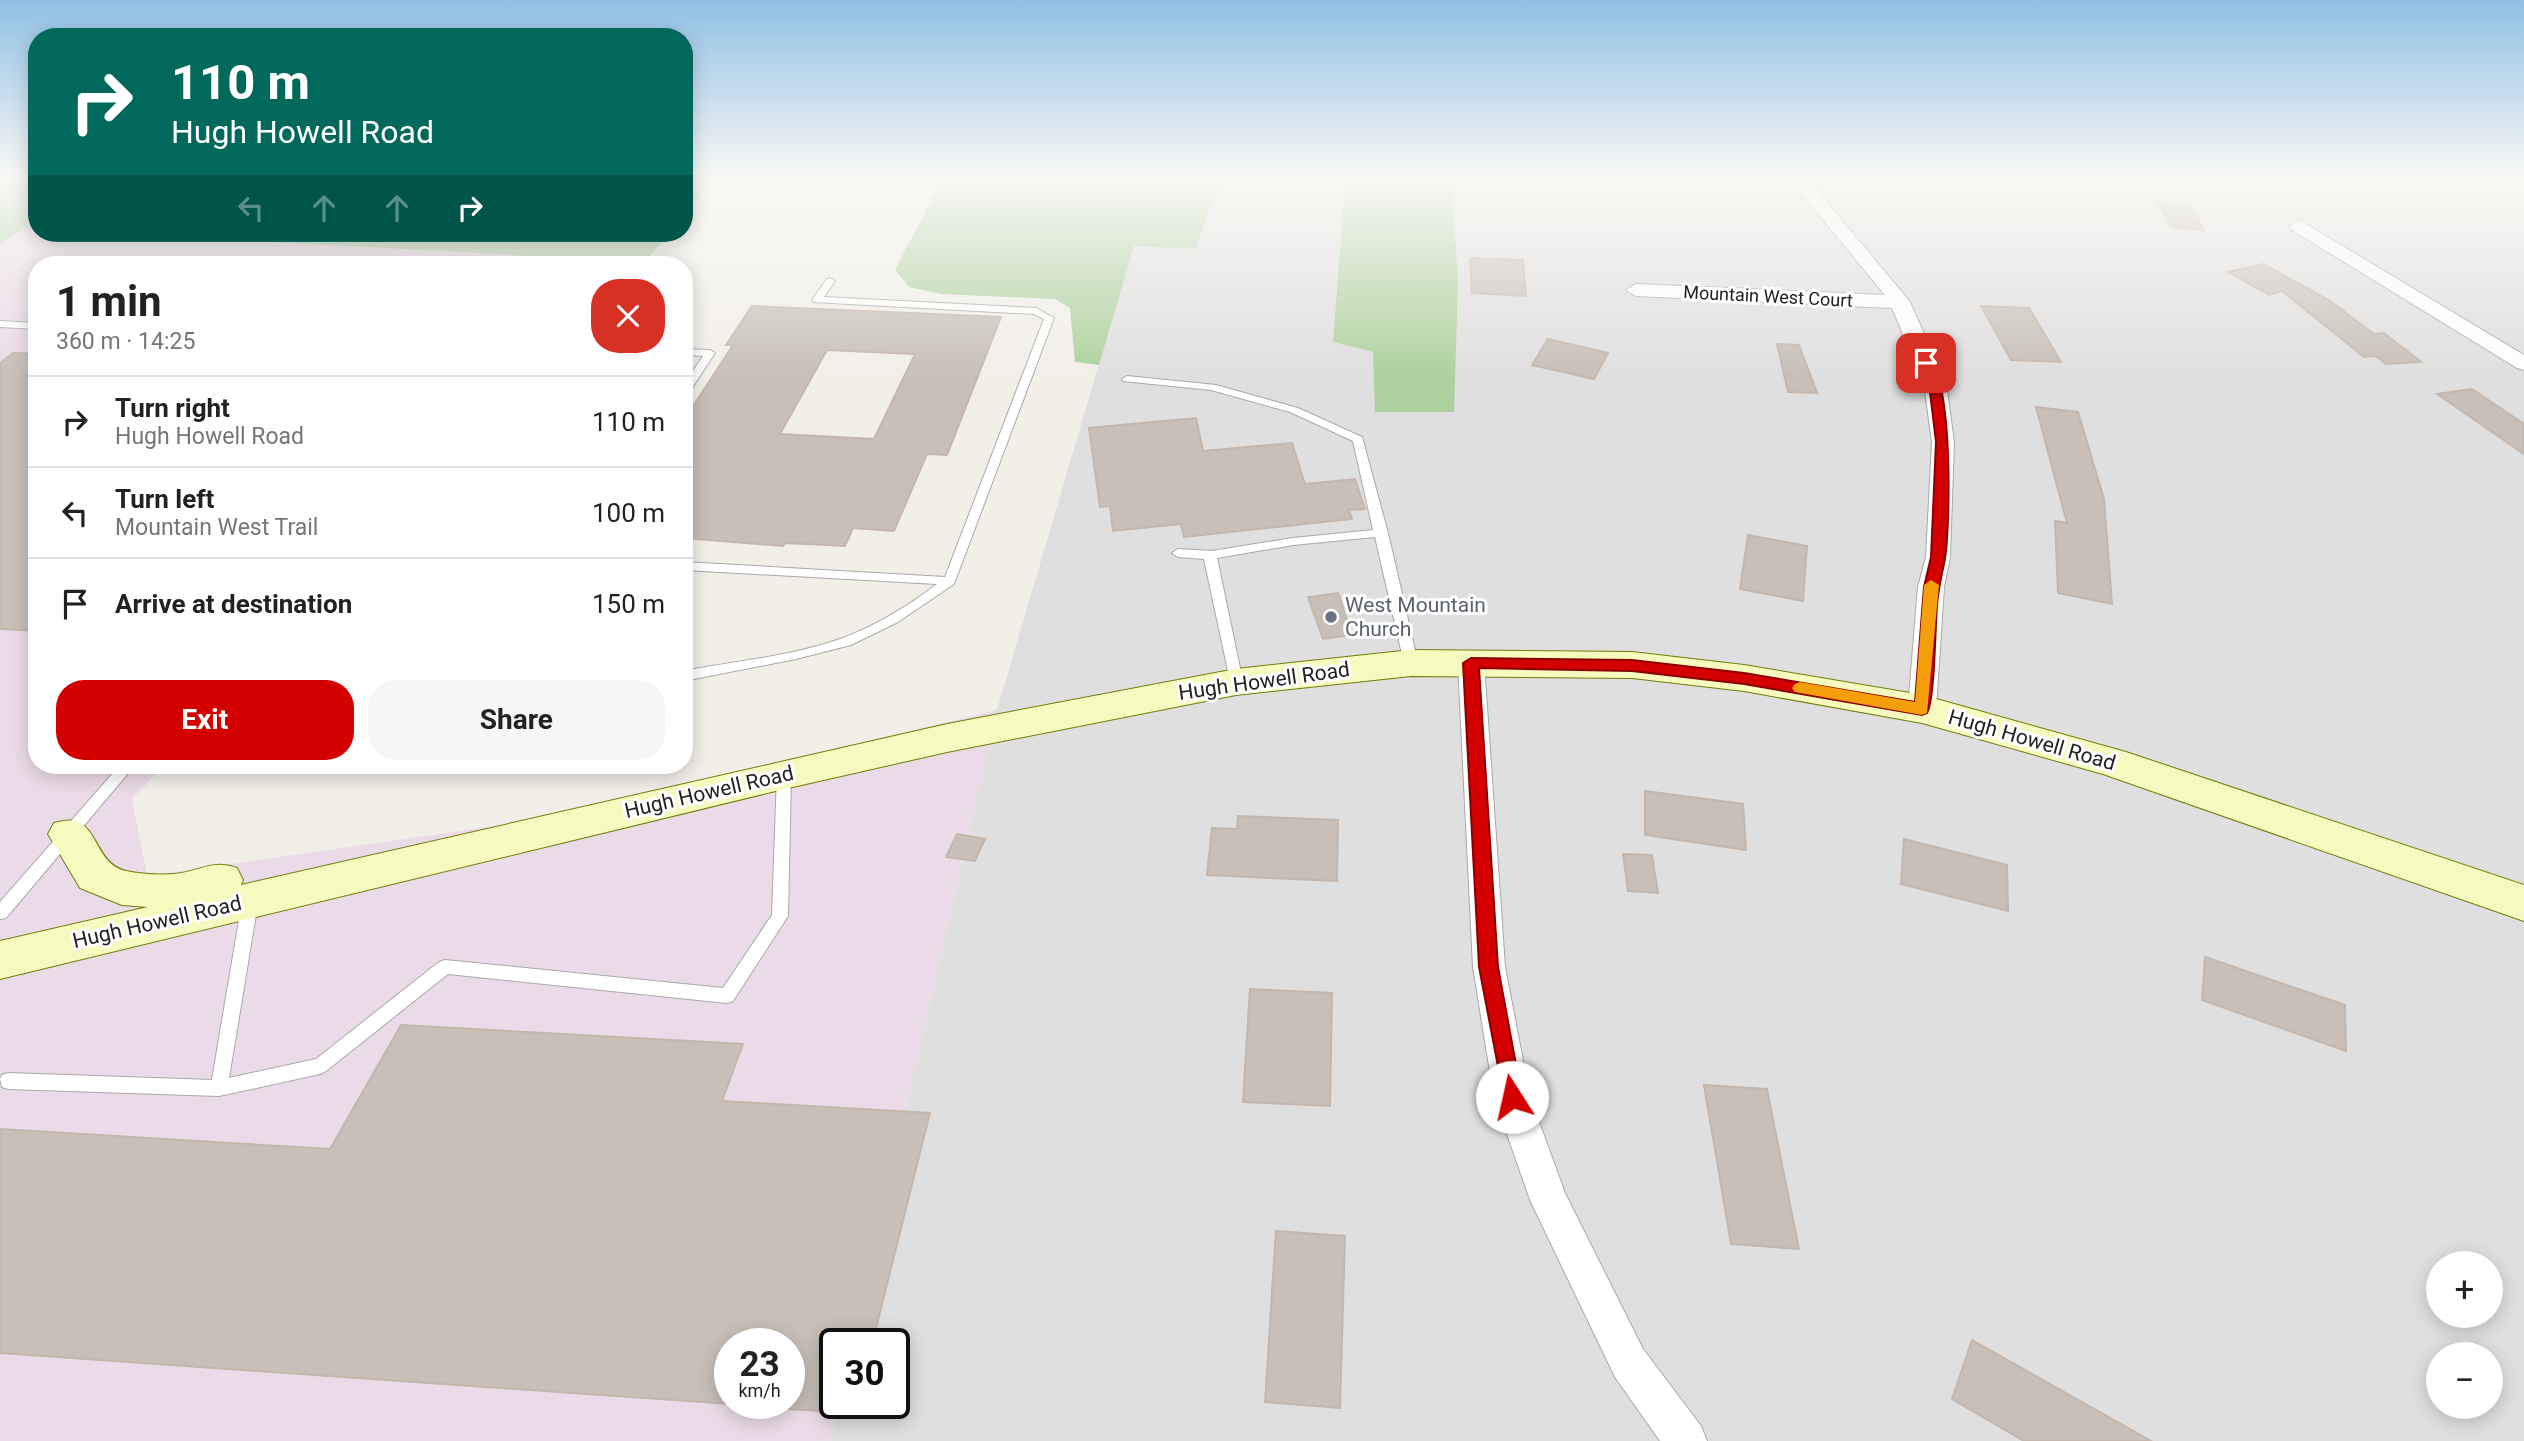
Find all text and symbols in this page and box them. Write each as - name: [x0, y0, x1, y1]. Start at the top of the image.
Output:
- text: 110 m: [171, 54, 310, 111]
- icon: right: [56, 56, 147, 147]
- text: Hugh Howell Road: [171, 113, 434, 151]
- icon: left: [232, 189, 270, 227]
- icon: ahead: [305, 189, 343, 227]
- icon: ahead: [378, 189, 416, 227]
- icon: right: [451, 189, 489, 227]
- text: 1 min: [56, 277, 162, 326]
- button: close: [591, 279, 665, 353]
- street label: Mountain West Court: [1683, 281, 1853, 311]
- text: 360 m · 14:25: [56, 328, 195, 355]
- pin: [1896, 333, 1956, 393]
- icon: arrive: [1907, 344, 1945, 382]
- text: Turn right: [115, 393, 230, 423]
- icon: right: [56, 403, 94, 441]
- text: 110 m: [592, 407, 665, 437]
- text: Hugh Howell Road: [115, 423, 304, 450]
- text: Turn left: [115, 484, 214, 514]
- icon: left: [56, 494, 94, 532]
- text: 100 m: [592, 498, 665, 528]
- text: Mountain West Trail: [115, 514, 318, 541]
- icon: arrive: [56, 585, 94, 623]
- text: Arrive at destination: [115, 589, 352, 619]
- text: 150 m: [592, 589, 665, 619]
- place label: West Mountain Church: [1345, 593, 1486, 641]
- marker: West Mountain Church: [1323, 609, 1339, 625]
- street label: Hugh Howell Road: [1177, 657, 1351, 705]
- button: Exit: [56, 680, 354, 760]
- button: Share: [368, 680, 665, 760]
- street label: Hugh Howell Road: [1946, 705, 2118, 775]
- street label: Hugh Howell Road: [622, 761, 796, 823]
- street label: Hugh Howell Road: [70, 891, 244, 953]
- position arrow: [1475, 1060, 1549, 1134]
- map controls: [2426, 1251, 2503, 1419]
- button: +: [2426, 1251, 2503, 1328]
- speed limit sign: 30: [819, 1328, 910, 1419]
- button: −: [2426, 1342, 2503, 1419]
- text: 23: [739, 1344, 780, 1385]
- text: km/h: [738, 1380, 781, 1401]

